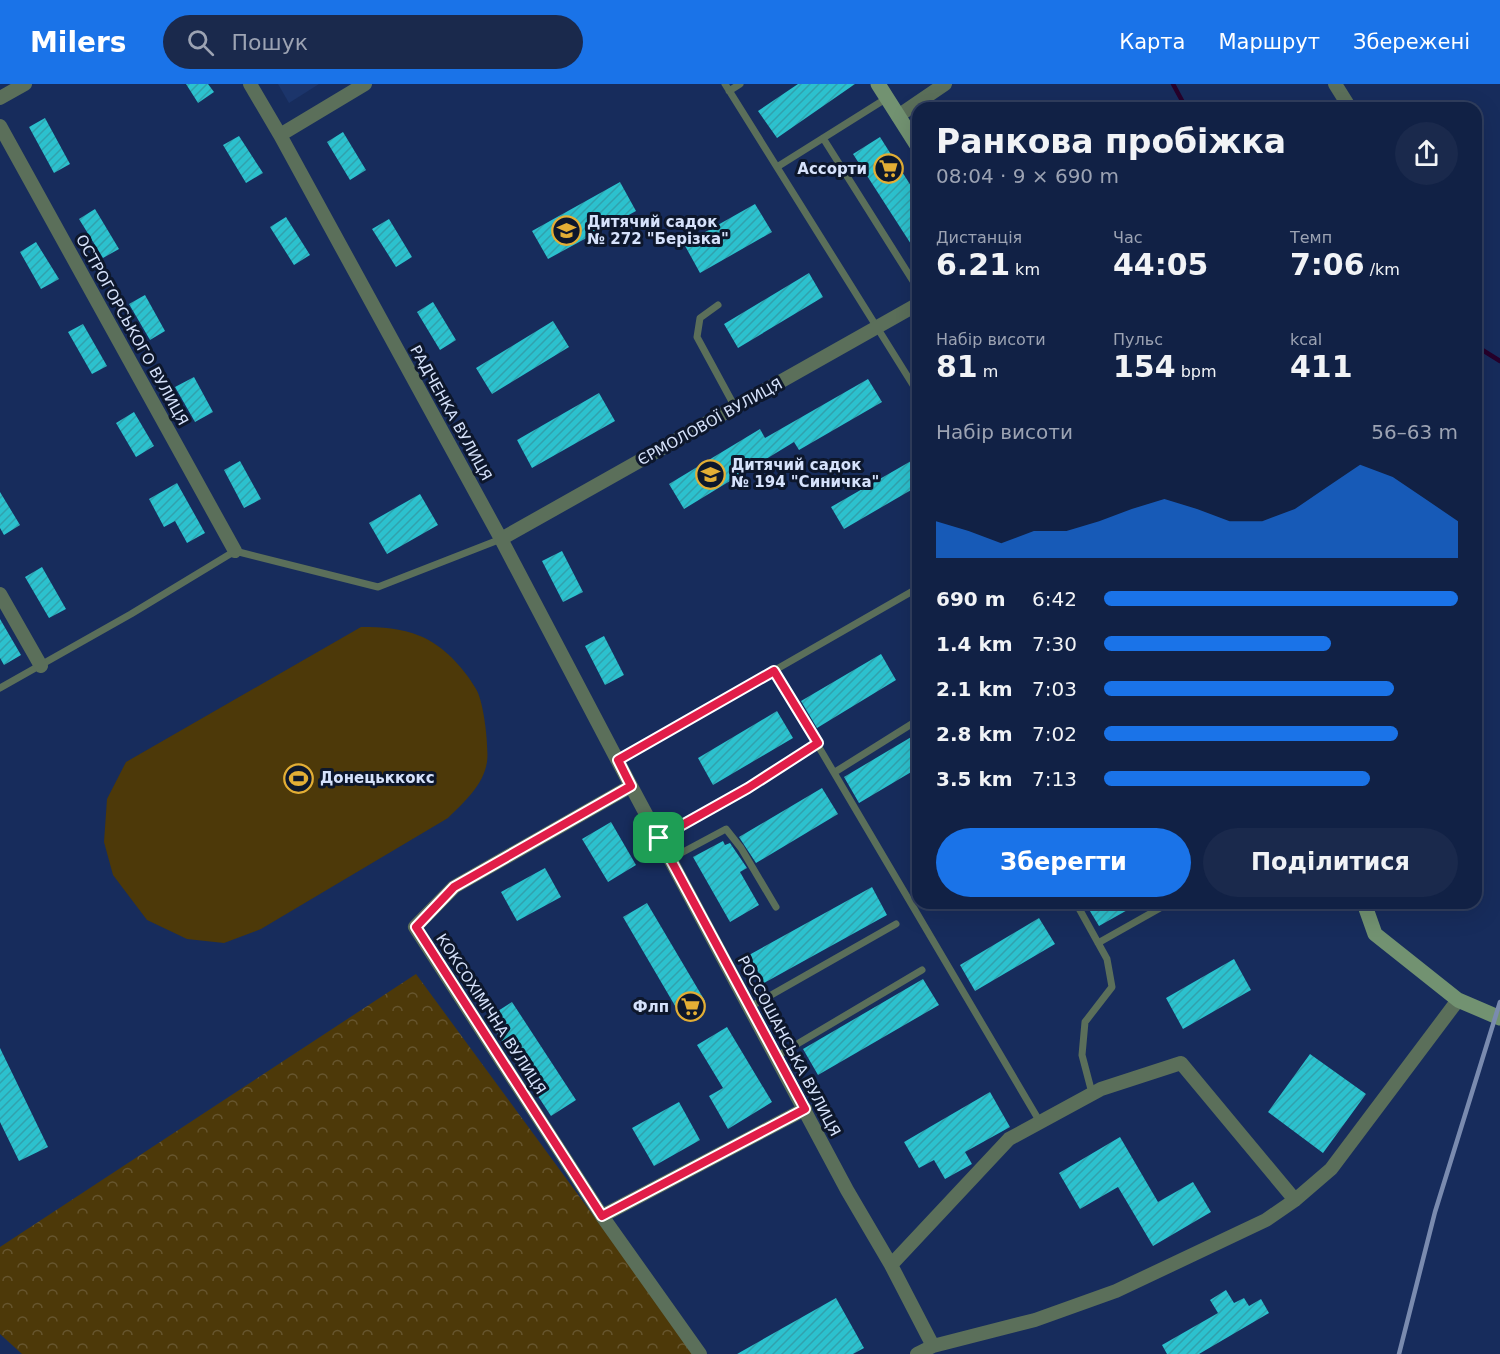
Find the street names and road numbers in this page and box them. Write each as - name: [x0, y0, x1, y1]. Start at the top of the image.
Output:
- street label: ОСТРОГОРСЬКОГО ВУЛИЦЯ: [72, 232, 192, 428]
- street label: РАДЧЕНКА ВУЛИЦЯ: [406, 342, 496, 484]
- street label: ЄРМОЛОВОЇ ВУЛИЦЯ: [634, 374, 785, 469]
- street label: КОКСОХІМІЧНА ВУЛИЦЯ: [432, 930, 550, 1098]
- street label: РОССОШАНСЬКА ВУЛИЦЯ: [734, 953, 844, 1139]

